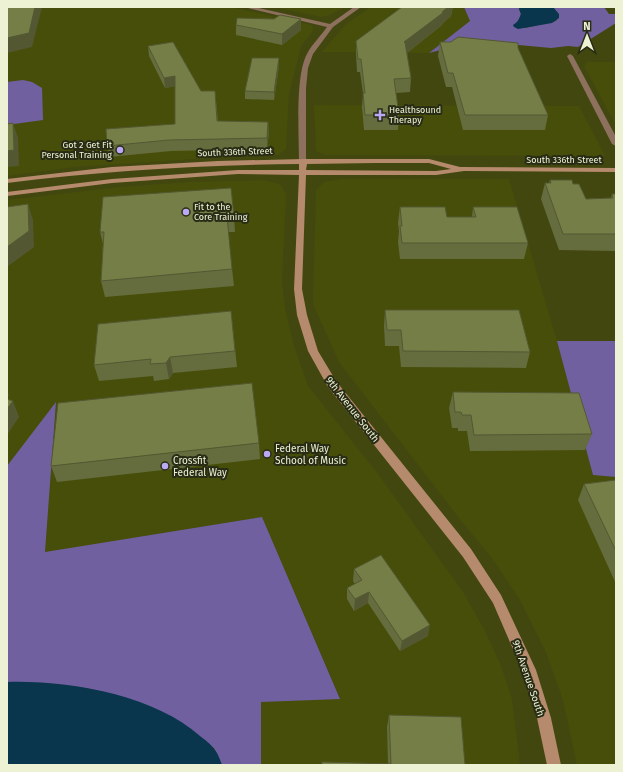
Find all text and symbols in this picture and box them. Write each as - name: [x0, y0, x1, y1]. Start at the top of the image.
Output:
- north arrow: [567, 16, 607, 56]
- text: N: [583, 20, 591, 33]
- place label: Healthsound Therapy: [389, 105, 441, 125]
- marker: Healthsound Therapy: [374, 109, 386, 121]
- place label: Got 2 Get Fit Personal Training: [41, 140, 113, 160]
- marker: Got 2 Get Fit Personal Training: [115, 145, 125, 155]
- street label: South 336th Street: [197, 146, 274, 158]
- street label: South 336th Street: [526, 155, 602, 165]
- place label: Fit to the Core Training: [194, 202, 248, 222]
- marker: Fit to the Core Training: [181, 207, 191, 217]
- street label: 9th Avenue South: [323, 374, 382, 445]
- place label: Federal Way School of Music: [275, 443, 346, 467]
- marker: Federal Way School of Music: [262, 449, 272, 459]
- place label: Crossfit Federal Way: [173, 455, 227, 479]
- marker: Crossfit Federal Way: [160, 461, 170, 471]
- street label: 9th Avenue South: [509, 639, 547, 718]

